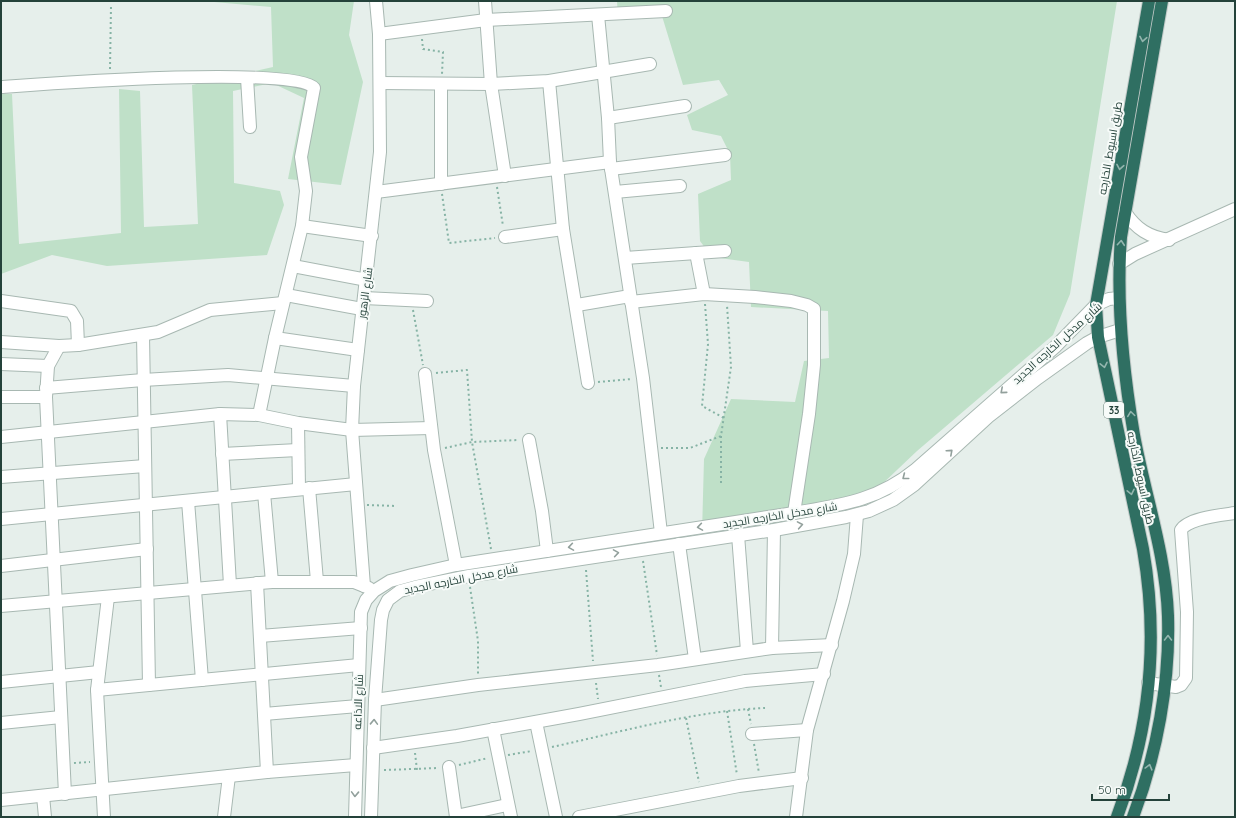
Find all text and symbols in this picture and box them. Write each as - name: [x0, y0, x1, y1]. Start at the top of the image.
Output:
- one-way arrow: [1139, 36, 1147, 43]
- street label: طريق اسيوط, الخارجه: [1095, 100, 1125, 196]
- one-way arrow: [1116, 164, 1125, 171]
- one-way arrow: [1116, 240, 1125, 246]
- street label: شارع الزهور: [354, 266, 377, 321]
- street label: شارع مدخل الخارجه الجديد: [1009, 299, 1105, 388]
- one-way arrow: [1099, 362, 1107, 368]
- one-way arrow: [1001, 387, 1008, 394]
- road number: 33: [1104, 402, 1124, 418]
- one-way arrow: [1127, 411, 1136, 417]
- street label: طريق اسيوط, الخارجه: [1124, 430, 1158, 526]
- one-way arrow: [945, 449, 953, 456]
- one-way arrow: [903, 472, 910, 479]
- one-way arrow: [1126, 489, 1135, 495]
- street label: شارع مدخل الخارجه الجديد: [722, 499, 838, 532]
- one-way arrow: [797, 521, 803, 530]
- one-way arrow: [697, 523, 703, 531]
- one-way arrow: [568, 542, 574, 551]
- one-way arrow: [613, 549, 619, 558]
- street label: شارع مدخل الخارجه الجديد: [403, 561, 519, 598]
- one-way arrow: [1164, 635, 1172, 641]
- street label: شارع الاذاعه: [350, 674, 367, 730]
- one-way arrow: [370, 719, 379, 725]
- one-way arrow: [1144, 763, 1153, 770]
- scale bar: [1092, 776, 1169, 802]
- text: 50 m: [1098, 782, 1126, 797]
- one-way arrow: [351, 791, 360, 797]

